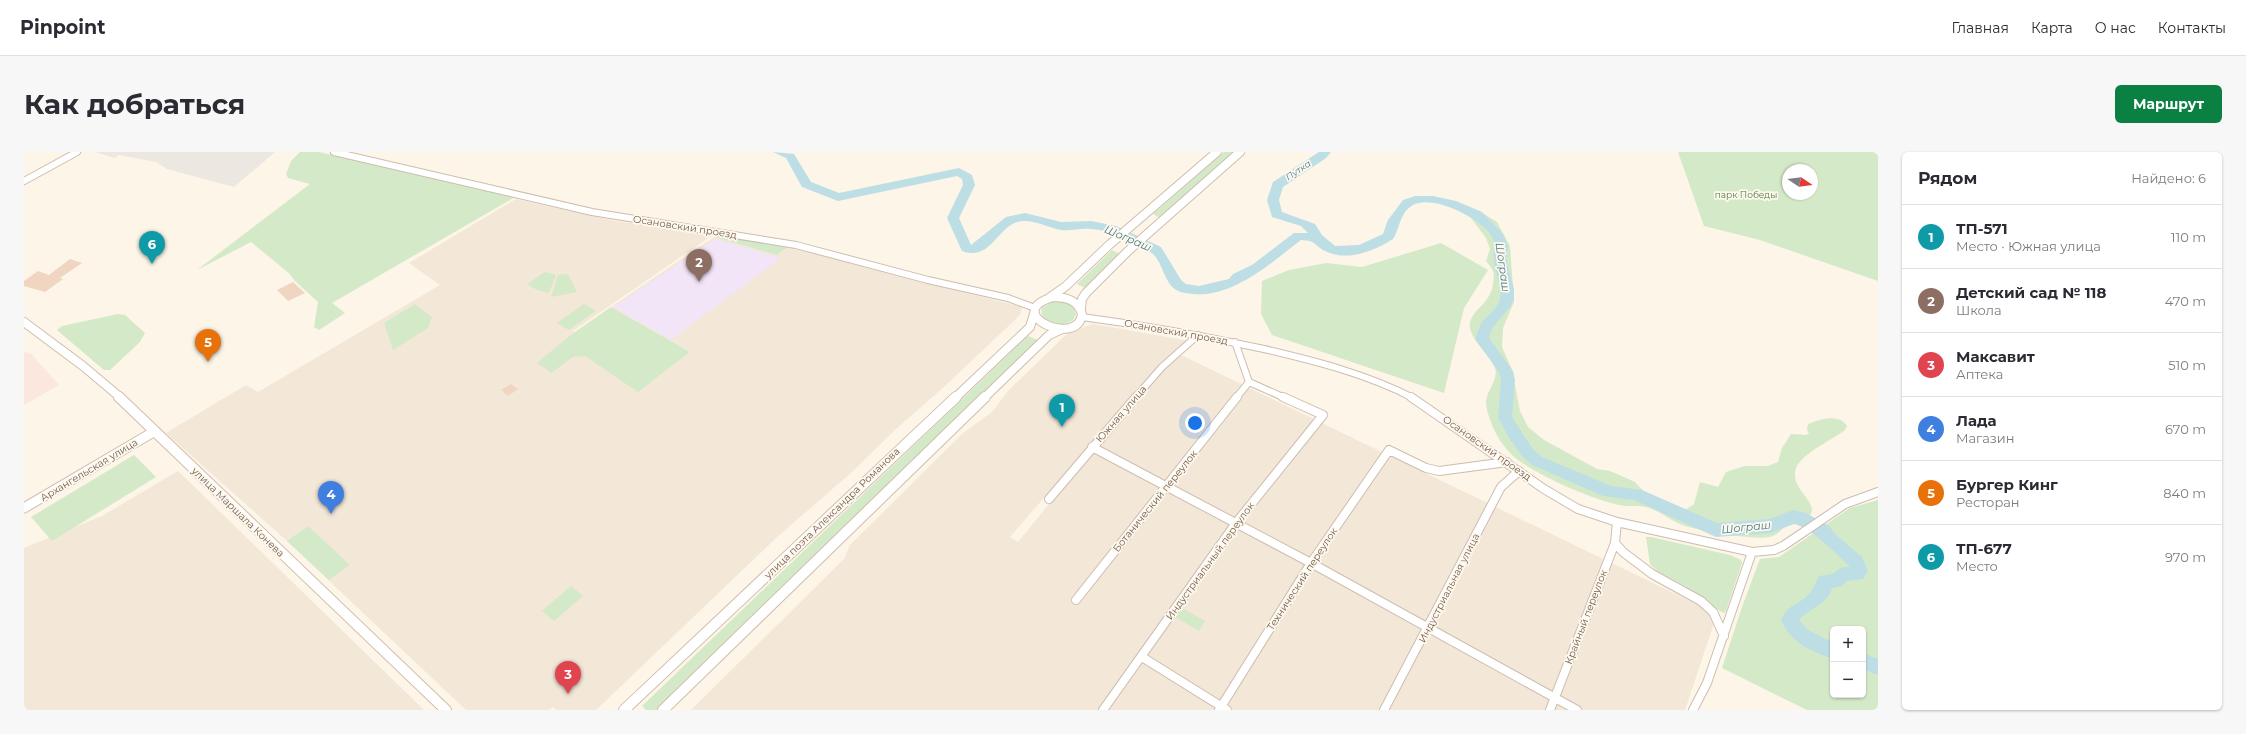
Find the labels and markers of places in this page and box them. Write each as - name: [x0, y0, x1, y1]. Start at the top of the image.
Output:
- pin: 6: [139, 231, 165, 264]
- pin: 2: [686, 249, 712, 282]
- pin: 5: [195, 329, 221, 362]
- pin: 1: [1049, 394, 1075, 427]
- pin: 4: [318, 481, 344, 514]
- pin: 3: [555, 661, 581, 694]

